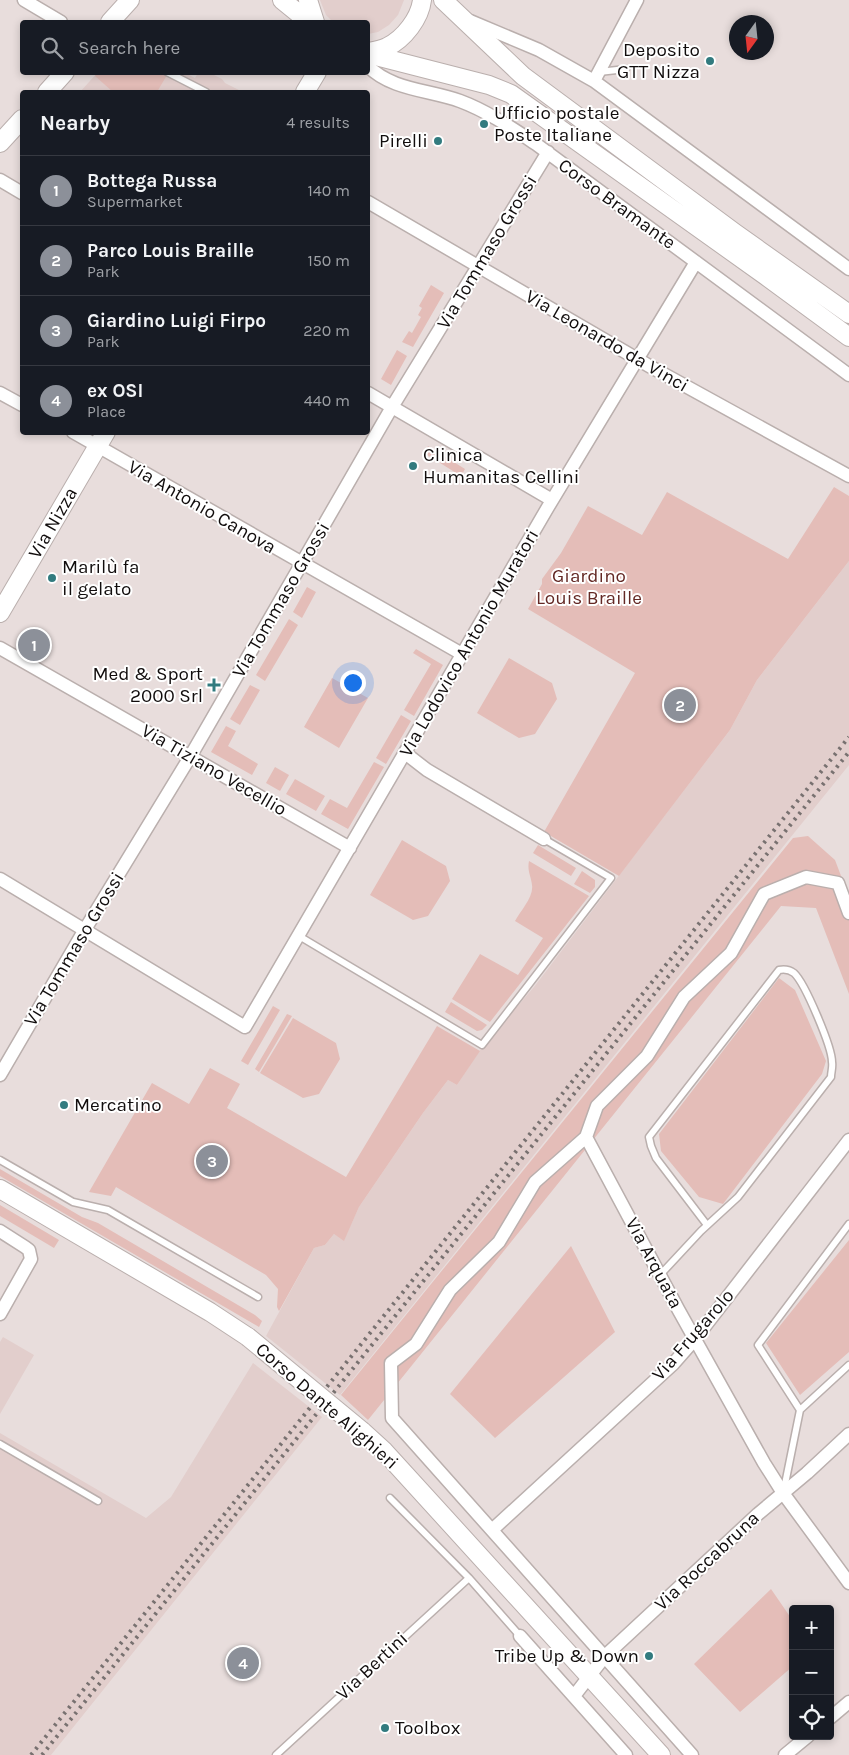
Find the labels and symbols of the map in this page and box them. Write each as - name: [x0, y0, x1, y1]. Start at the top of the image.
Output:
- north arrow: [729, 15, 774, 60]
- place label: Deposito GTT Nizza: [617, 39, 700, 83]
- marker: Deposito GTT Nizza: [704, 55, 716, 67]
- place label: Ufficio postale Poste Italiane: [494, 102, 620, 146]
- marker: Ufficio postale Poste Italiane: [478, 118, 490, 130]
- place label: Pirelli: [379, 130, 428, 152]
- marker: Pirelli: [432, 135, 444, 147]
- street label: Corso Bramante: [554, 154, 680, 254]
- street label: Via Tommaso Grossi: [432, 171, 542, 333]
- street label: Via Leonardo da Vinci: [521, 285, 693, 397]
- place label: Clinica Humanitas Cellini: [423, 444, 580, 488]
- street label: Via Antonio Canova: [124, 456, 280, 558]
- marker: Clinica Humanitas Cellini: [407, 460, 419, 472]
- street label: Via Nizza: [24, 484, 82, 562]
- street label: Via Tommaso Grossi: [228, 518, 334, 682]
- street label: Via Lodovico Antonio Muratori: [395, 525, 543, 761]
- place label: Marilù fa il gelato: [62, 556, 139, 600]
- park label: Giardino Louis Braille: [536, 565, 642, 609]
- marker: Marilù fa il gelato: [46, 572, 58, 584]
- pin: 1: [18, 626, 50, 664]
- place label: Med & Sport 2000 Srl: [93, 663, 203, 707]
- your location: [340, 670, 366, 696]
- marker: Med & Sport 2000 Srl: [207, 678, 221, 692]
- pin: 2: [664, 686, 696, 724]
- street label: Via Tiziano Vecellio: [137, 719, 291, 821]
- street label: Via Tommaso Grossi: [19, 868, 129, 1030]
- place label: Mercatino: [74, 1094, 162, 1116]
- marker: Mercatino: [58, 1099, 70, 1111]
- pin: 3: [196, 1142, 228, 1180]
- street label: Via Arquata: [621, 1214, 687, 1312]
- street label: Via Frugarolo: [647, 1285, 739, 1385]
- street label: Corso Dante Alighieri: [251, 1338, 403, 1474]
- street label: Via Roccabruna: [650, 1507, 764, 1615]
- street label: Via Bertini: [332, 1627, 412, 1705]
- pin: 4: [227, 1644, 259, 1682]
- place label: Tribe Up & Down: [495, 1645, 639, 1667]
- marker: Tribe Up & Down: [643, 1650, 655, 1662]
- place label: Toolbox: [395, 1717, 461, 1739]
- marker: Toolbox: [379, 1722, 391, 1734]

